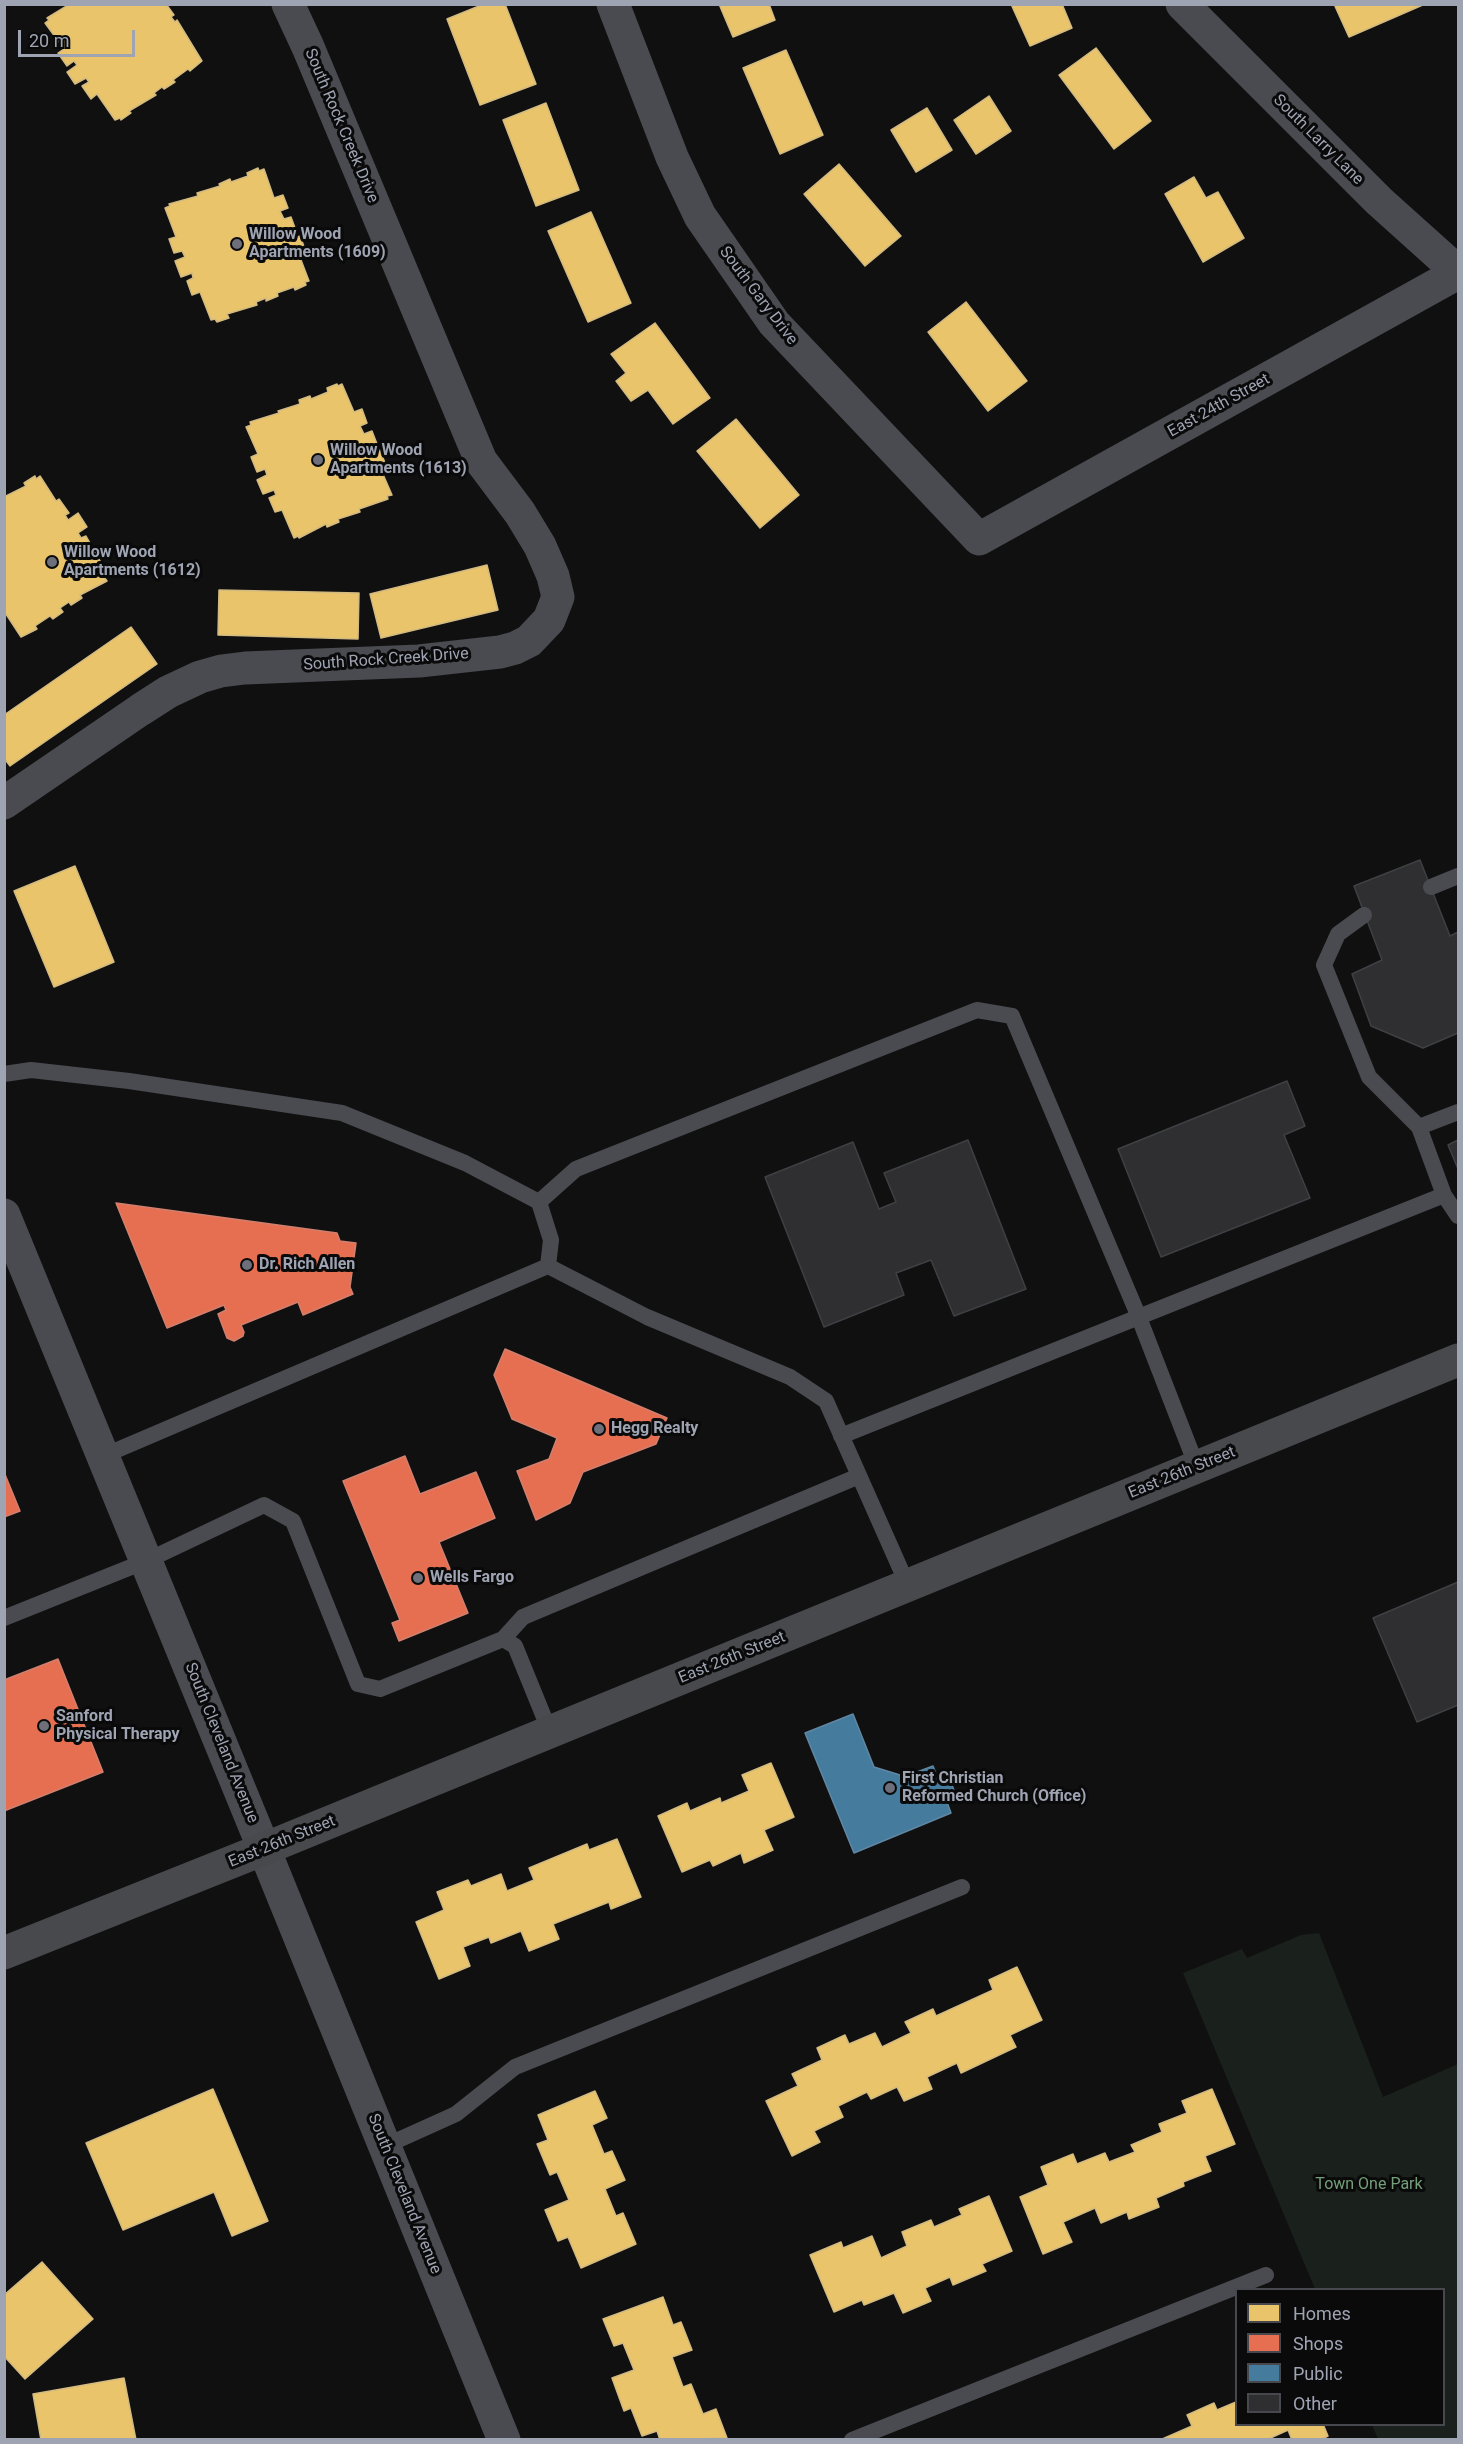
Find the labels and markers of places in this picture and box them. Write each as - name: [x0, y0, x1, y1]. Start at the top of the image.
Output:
- place label: Willow Wood Apartments (1609): [249, 225, 386, 263]
- marker: Willow Wood Apartments (1609): [230, 237, 244, 251]
- place label: Willow Wood Apartments (1613): [330, 441, 467, 479]
- marker: Willow Wood Apartments (1613): [311, 453, 325, 467]
- place label: Willow Wood Apartments (1612): [64, 543, 201, 581]
- marker: Willow Wood Apartments (1612): [45, 555, 59, 569]
- place label: Dr. Rich Allen: [259, 1255, 355, 1275]
- marker: Dr. Rich Allen: [240, 1258, 254, 1272]
- place label: Hegg Realty: [611, 1419, 698, 1439]
- marker: Hegg Realty: [592, 1422, 606, 1436]
- place label: Wells Fargo: [430, 1568, 514, 1588]
- marker: Wells Fargo: [411, 1571, 425, 1585]
- place label: Sanford Physical Therapy: [56, 1707, 180, 1745]
- marker: Sanford Physical Therapy: [37, 1719, 51, 1733]
- place label: First Christian Reformed Church (Office): [902, 1769, 1086, 1807]
- marker: First Christian Reformed Church (Office): [883, 1781, 897, 1795]

